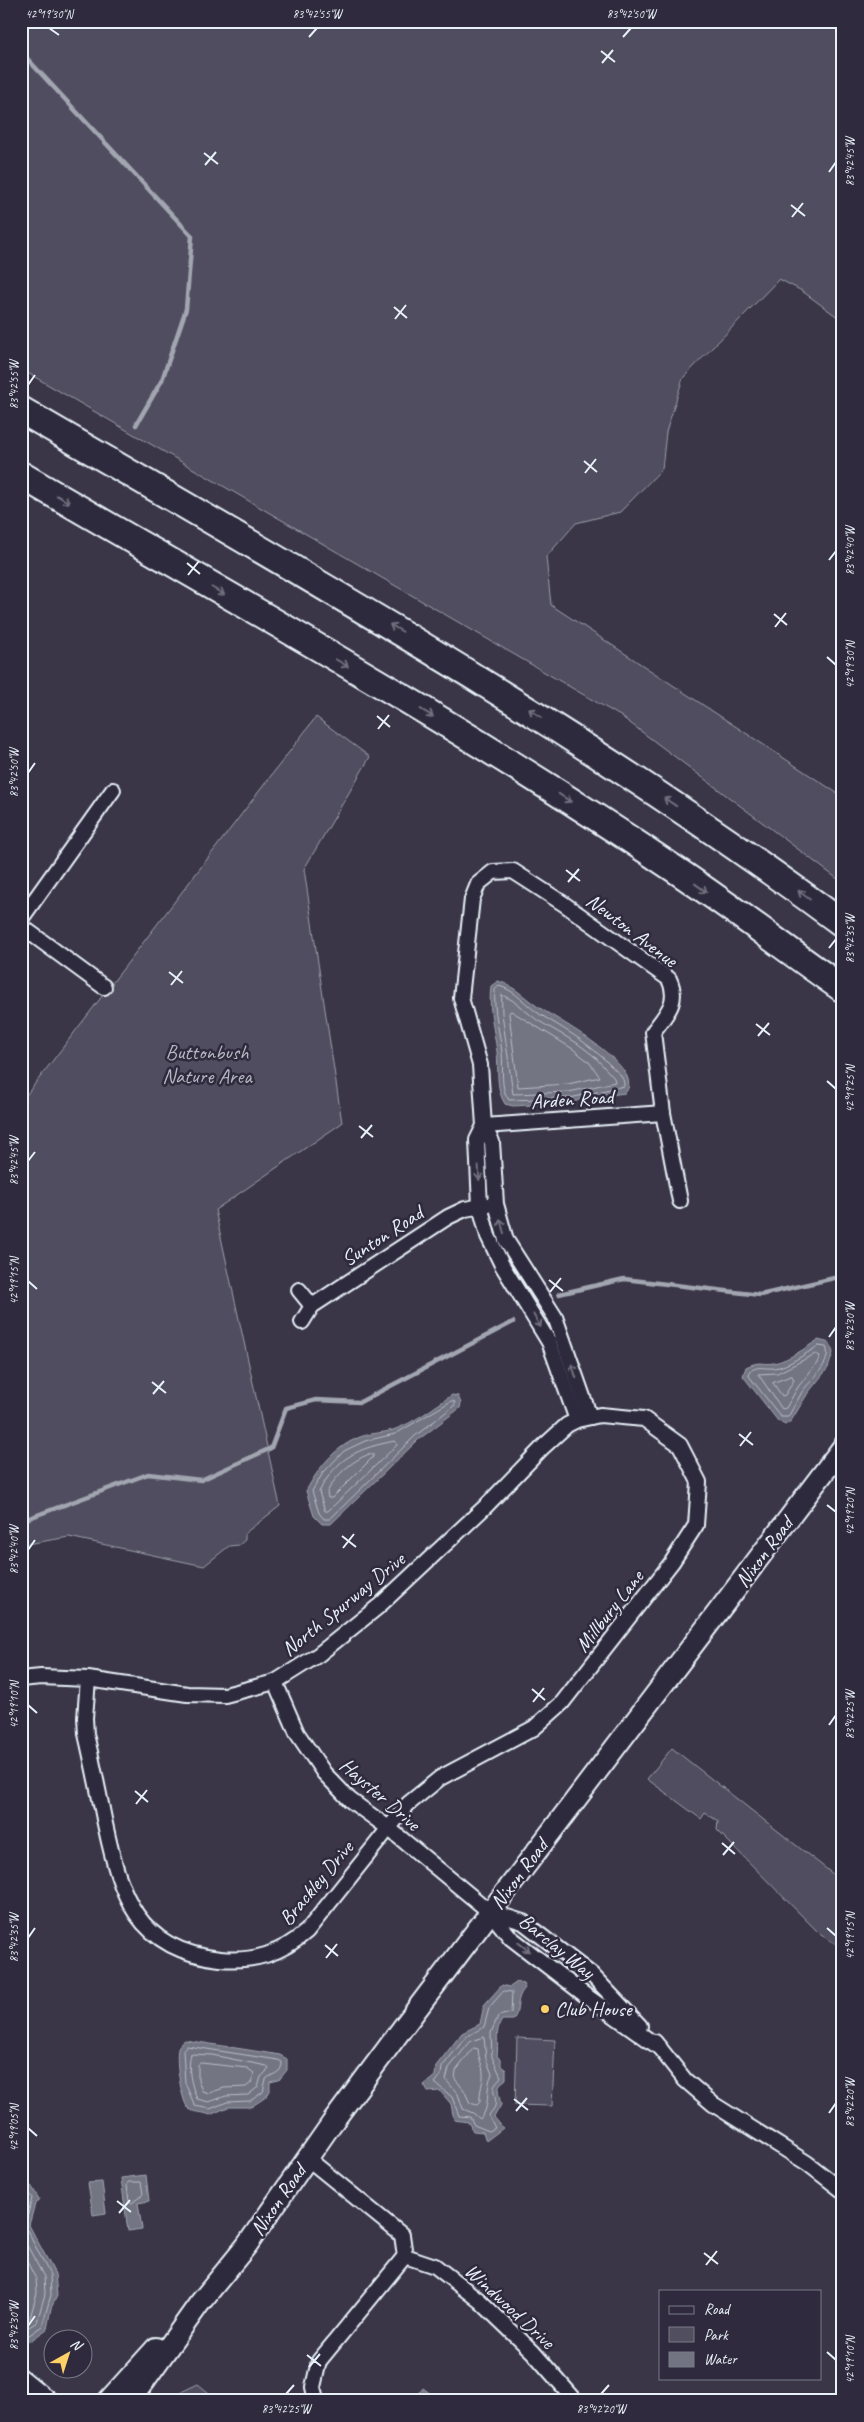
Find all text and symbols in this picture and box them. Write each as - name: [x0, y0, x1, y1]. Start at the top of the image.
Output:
- text: 42°19'30"N: [25, 6, 74, 22]
- text: 83°42'55"W: [293, 6, 344, 22]
- text: 83°42'50"W: [607, 6, 658, 22]
- text: 83°42'45"W: [842, 135, 858, 186]
- text: 83°42'55"W: [6, 358, 22, 409]
- one-way arrow: [56, 495, 70, 505]
- text: 83°42'40"W: [842, 524, 858, 575]
- one-way arrow: [211, 586, 225, 596]
- one-way arrow: [389, 623, 404, 633]
- text: 42°19'30"N: [842, 640, 858, 689]
- one-way arrow: [335, 659, 349, 669]
- one-way arrow: [528, 708, 542, 718]
- one-way arrow: [419, 709, 433, 719]
- text: 83°42'50"W: [6, 746, 22, 797]
- one-way arrow: [558, 793, 572, 803]
- one-way arrow: [664, 797, 678, 807]
- one-way arrow: [694, 883, 708, 893]
- street label: Newton Avenue: [581, 887, 684, 973]
- one-way arrow: [798, 890, 811, 901]
- text: 83°42'35"W: [842, 912, 858, 963]
- park label: Buttonbush Nature Area: [162, 1039, 253, 1089]
- text: 42°19'25"N: [842, 1064, 858, 1113]
- street label: Arden Road: [530, 1083, 618, 1115]
- text: 83°42'45"W: [6, 1134, 22, 1185]
- one-way arrow: [474, 1164, 483, 1180]
- street label: Sunton Road: [336, 1198, 431, 1272]
- one-way arrow: [497, 1219, 506, 1235]
- text: 42°19'15"N: [6, 1256, 22, 1305]
- text: 83°42'30"W: [842, 1300, 858, 1351]
- one-way arrow: [533, 1313, 542, 1328]
- one-way arrow: [569, 1363, 578, 1379]
- text: 42°19'20"N: [842, 1487, 858, 1536]
- street label: Nixon Road: [729, 1509, 801, 1592]
- text: 83°42'40"W: [6, 1523, 22, 1574]
- street label: North Spurway Drive: [276, 1545, 412, 1662]
- street label: Millbury Lane: [569, 1563, 650, 1657]
- text: 42°19'10"N: [6, 1680, 22, 1729]
- text: 83°42'25"W: [842, 1688, 858, 1739]
- street label: Hayster Drive: [334, 1752, 427, 1838]
- street label: Nixon Road: [484, 1831, 556, 1914]
- street label: Brackley Drive: [273, 1834, 360, 1931]
- street label: Barclay Way: [514, 1908, 602, 1986]
- text: 83°42'35"W: [6, 1911, 22, 1962]
- text: 42°19'15"N: [842, 1911, 858, 1960]
- one-way arrow: [517, 1942, 530, 1953]
- place label: Club House: [555, 1996, 634, 2022]
- marker: Club House: [539, 2003, 551, 2015]
- text: 83°42'20"W: [842, 2076, 858, 2127]
- text: 42°19'05"N: [6, 2103, 22, 2152]
- street label: Nixon Road: [244, 2157, 314, 2241]
- street label: Windwood Drive: [460, 2258, 561, 2355]
- legend: [659, 2290, 822, 2380]
- text: 83°42'30"W: [6, 2299, 22, 2350]
- text: Road: [704, 2300, 731, 2319]
- text: Park: [704, 2326, 729, 2345]
- north arrow: [42, 2330, 92, 2380]
- text: N: [67, 2335, 86, 2355]
- text: 42°19'10"N: [842, 2335, 858, 2384]
- text: Water: [704, 2350, 738, 2369]
- text: 83°42'25"W: [262, 2401, 313, 2417]
- text: 83°42'20"W: [577, 2401, 628, 2417]

